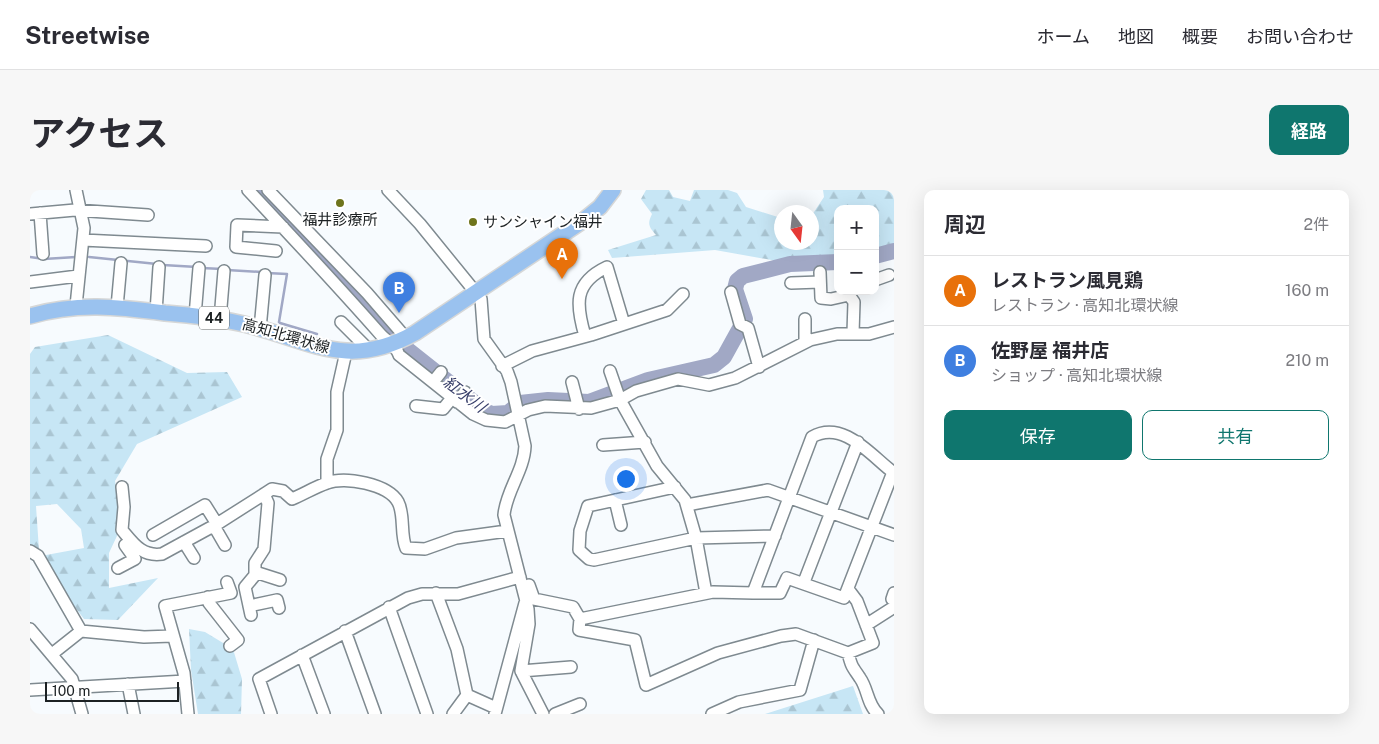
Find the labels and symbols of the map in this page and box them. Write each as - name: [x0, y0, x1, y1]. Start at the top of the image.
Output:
- marker: 福井診療所: [334, 197, 346, 209]
- north arrow: [774, 205, 819, 250]
- place label: 福井診療所: [302, 211, 378, 228]
- place label: サンシャイン福井: [483, 213, 603, 230]
- marker: サンシャイン福井: [467, 216, 479, 228]
- pin: A: [546, 238, 578, 279]
- pin: B: [383, 272, 415, 313]
- road number: 44: [199, 306, 229, 330]
- street label: 高知北環状線: [241, 315, 332, 356]
- water label: 紅水川: [440, 372, 491, 418]
- your location: [613, 466, 639, 492]
- scale bar: [45, 679, 179, 702]

